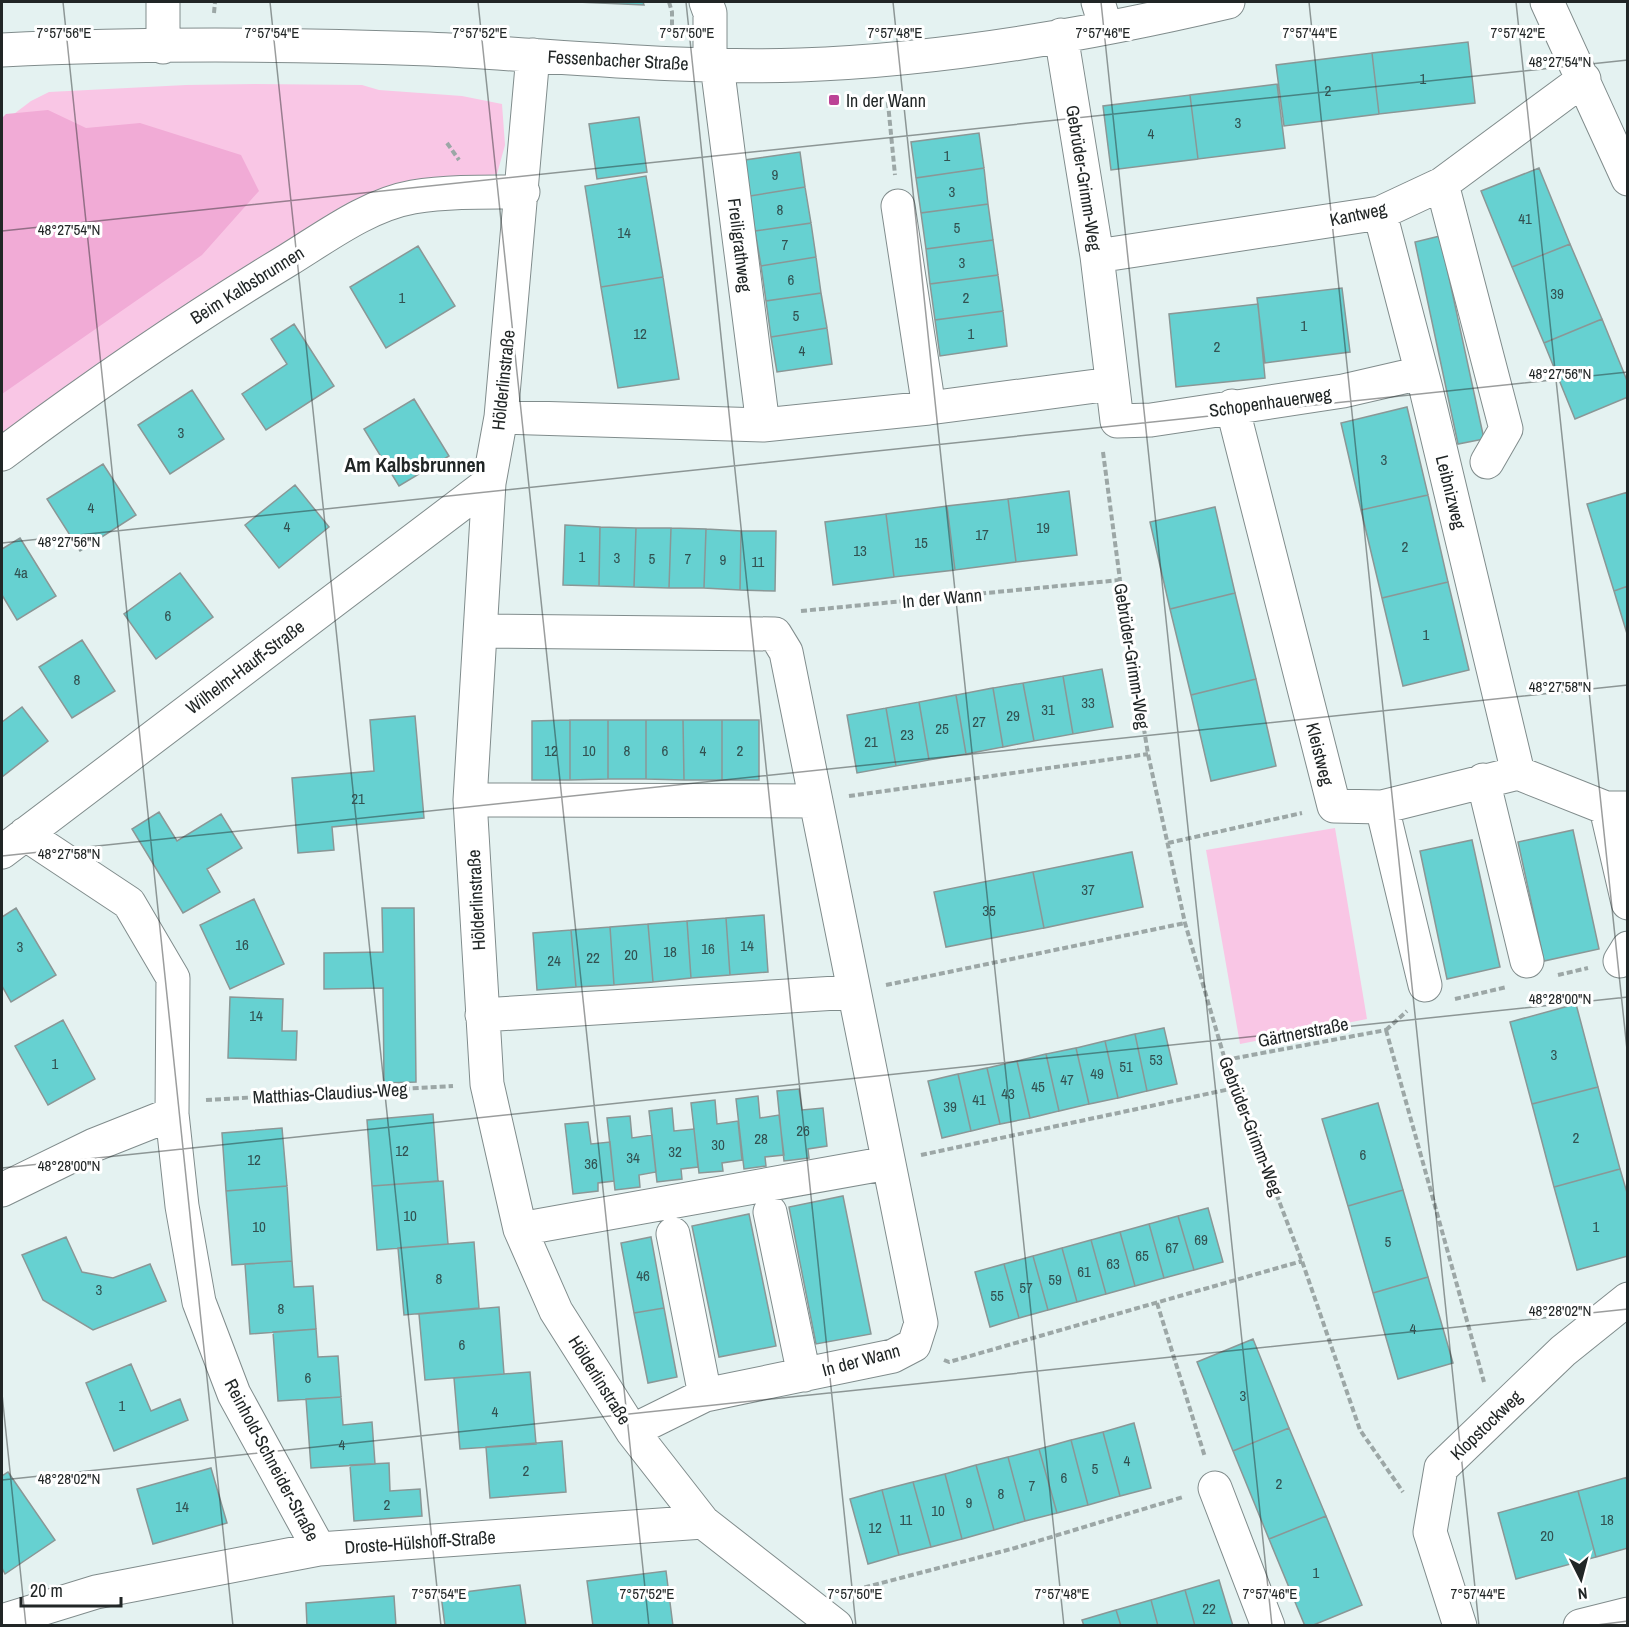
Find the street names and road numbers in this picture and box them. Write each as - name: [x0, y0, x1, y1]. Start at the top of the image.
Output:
- street label: Fessenbacher Straße: [547, 44, 689, 76]
- street label: Gebrüder-Grimm-Weg: [1060, 103, 1108, 254]
- street label: Kantweg: [1327, 196, 1389, 232]
- street label: Freiligrathweg: [722, 197, 758, 294]
- street label: Beim Kalbsbrunnen: [185, 240, 309, 330]
- street label: Hölderlinstraße: [485, 329, 521, 431]
- street label: Schopenhauerweg: [1207, 381, 1333, 423]
- street label: Leibnizweg: [1430, 452, 1472, 532]
- street label: Gebrüder-Grimm-Weg: [1108, 581, 1156, 732]
- street label: In der Wann: [901, 582, 983, 614]
- street label: Wilhelm-Hauff-Straße: [181, 614, 309, 720]
- street label: Kleistweg: [1300, 720, 1340, 789]
- street label: Hölderlinstraße: [461, 849, 491, 951]
- street label: Gärtnerstraße: [1256, 1011, 1350, 1053]
- street label: Gebrüder-Grimm-Weg: [1213, 1053, 1289, 1200]
- street label: Matthias-Claudius-Weg: [252, 1076, 409, 1110]
- street label: Hölderlinstraße: [563, 1331, 637, 1429]
- street label: In der Wann: [819, 1338, 903, 1382]
- street label: Reinhold-Schneider-Straße: [219, 1374, 325, 1546]
- street label: Klopstockweg: [1445, 1384, 1528, 1466]
- street label: Droste-Hülshoff-Straße: [344, 1524, 496, 1560]

